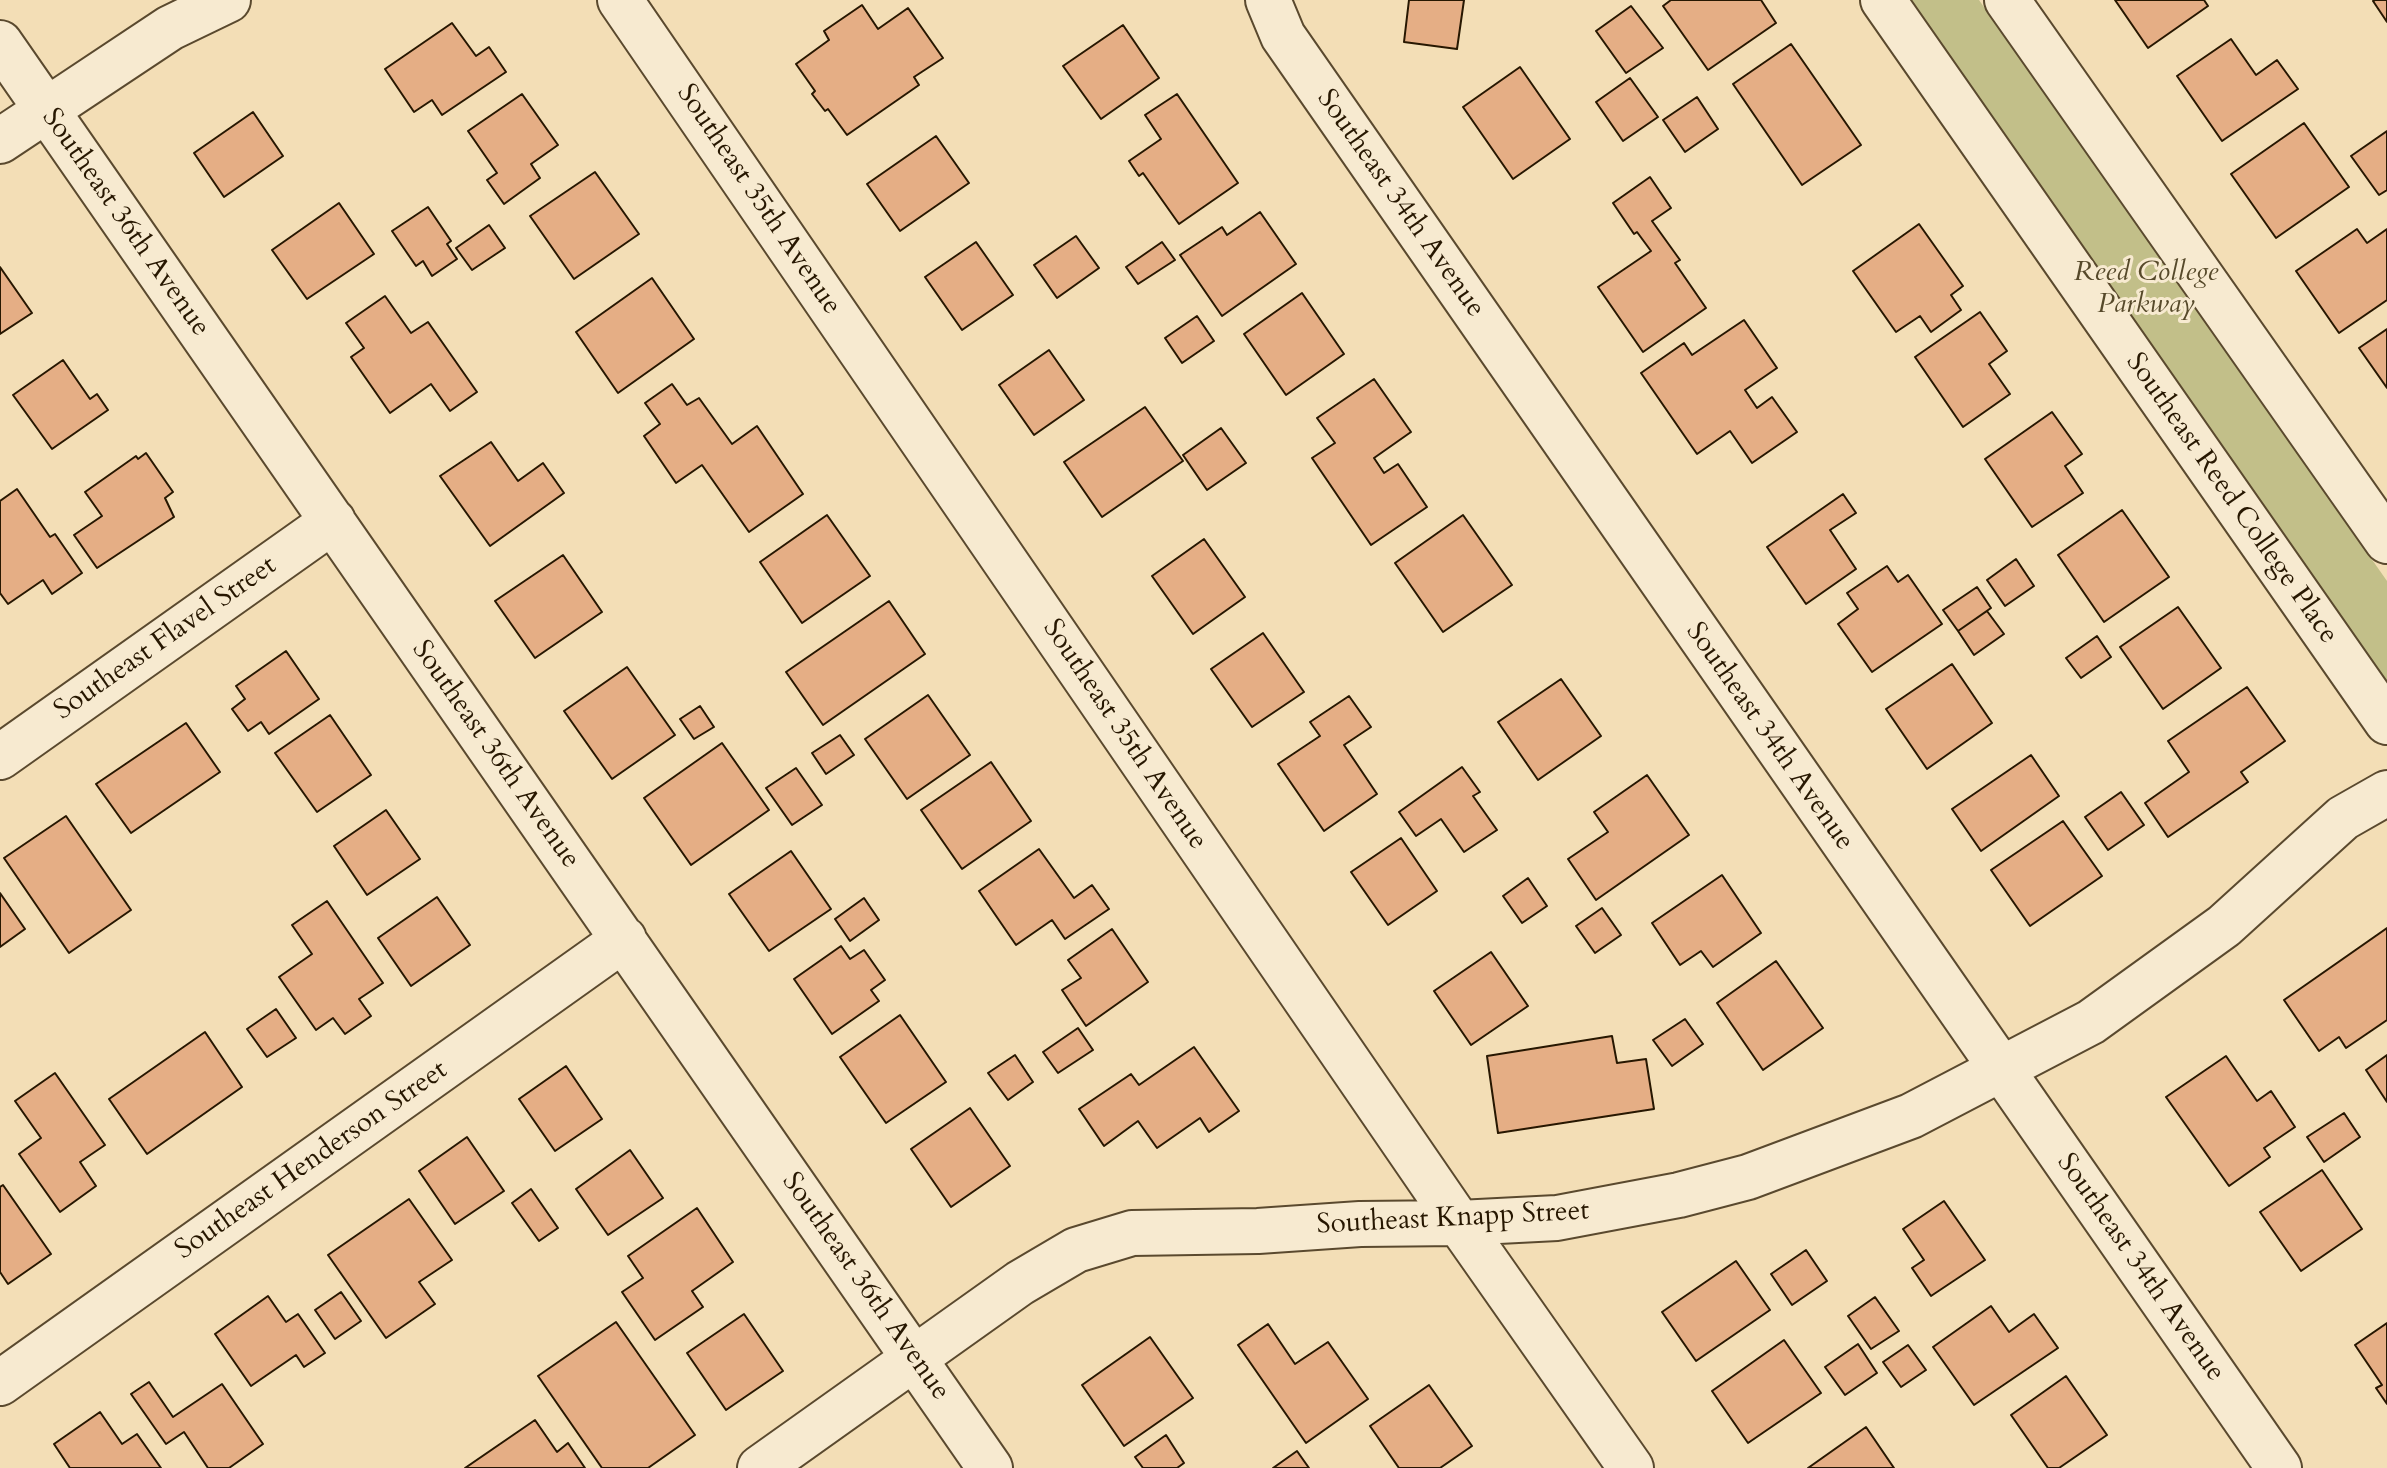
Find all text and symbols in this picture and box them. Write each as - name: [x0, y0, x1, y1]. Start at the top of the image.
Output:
- street label: Southeast 35th Avenue: [668, 78, 848, 322]
- street label: Southeast 34th Avenue: [1309, 84, 1491, 324]
- street label: Southeast 36th Avenue: [34, 103, 216, 343]
- park label: Reed College Parkway: [2074, 257, 2218, 323]
- street label: Southeast Reed College Place: [2118, 347, 2344, 651]
- street label: Southeast Flavel Street: [49, 550, 283, 728]
- street label: Southeast 35th Avenue: [1034, 613, 1214, 857]
- street label: Southeast 34th Avenue: [1678, 617, 1860, 857]
- street label: Southeast 36th Avenue: [404, 635, 586, 875]
- street label: Southeast Henderson Street: [169, 1054, 455, 1268]
- street label: Southeast 34th Avenue: [2049, 1148, 2231, 1388]
- street label: Southeast 36th Avenue: [774, 1167, 956, 1407]
- street label: Southeast Knapp Street: [1316, 1195, 1590, 1243]

